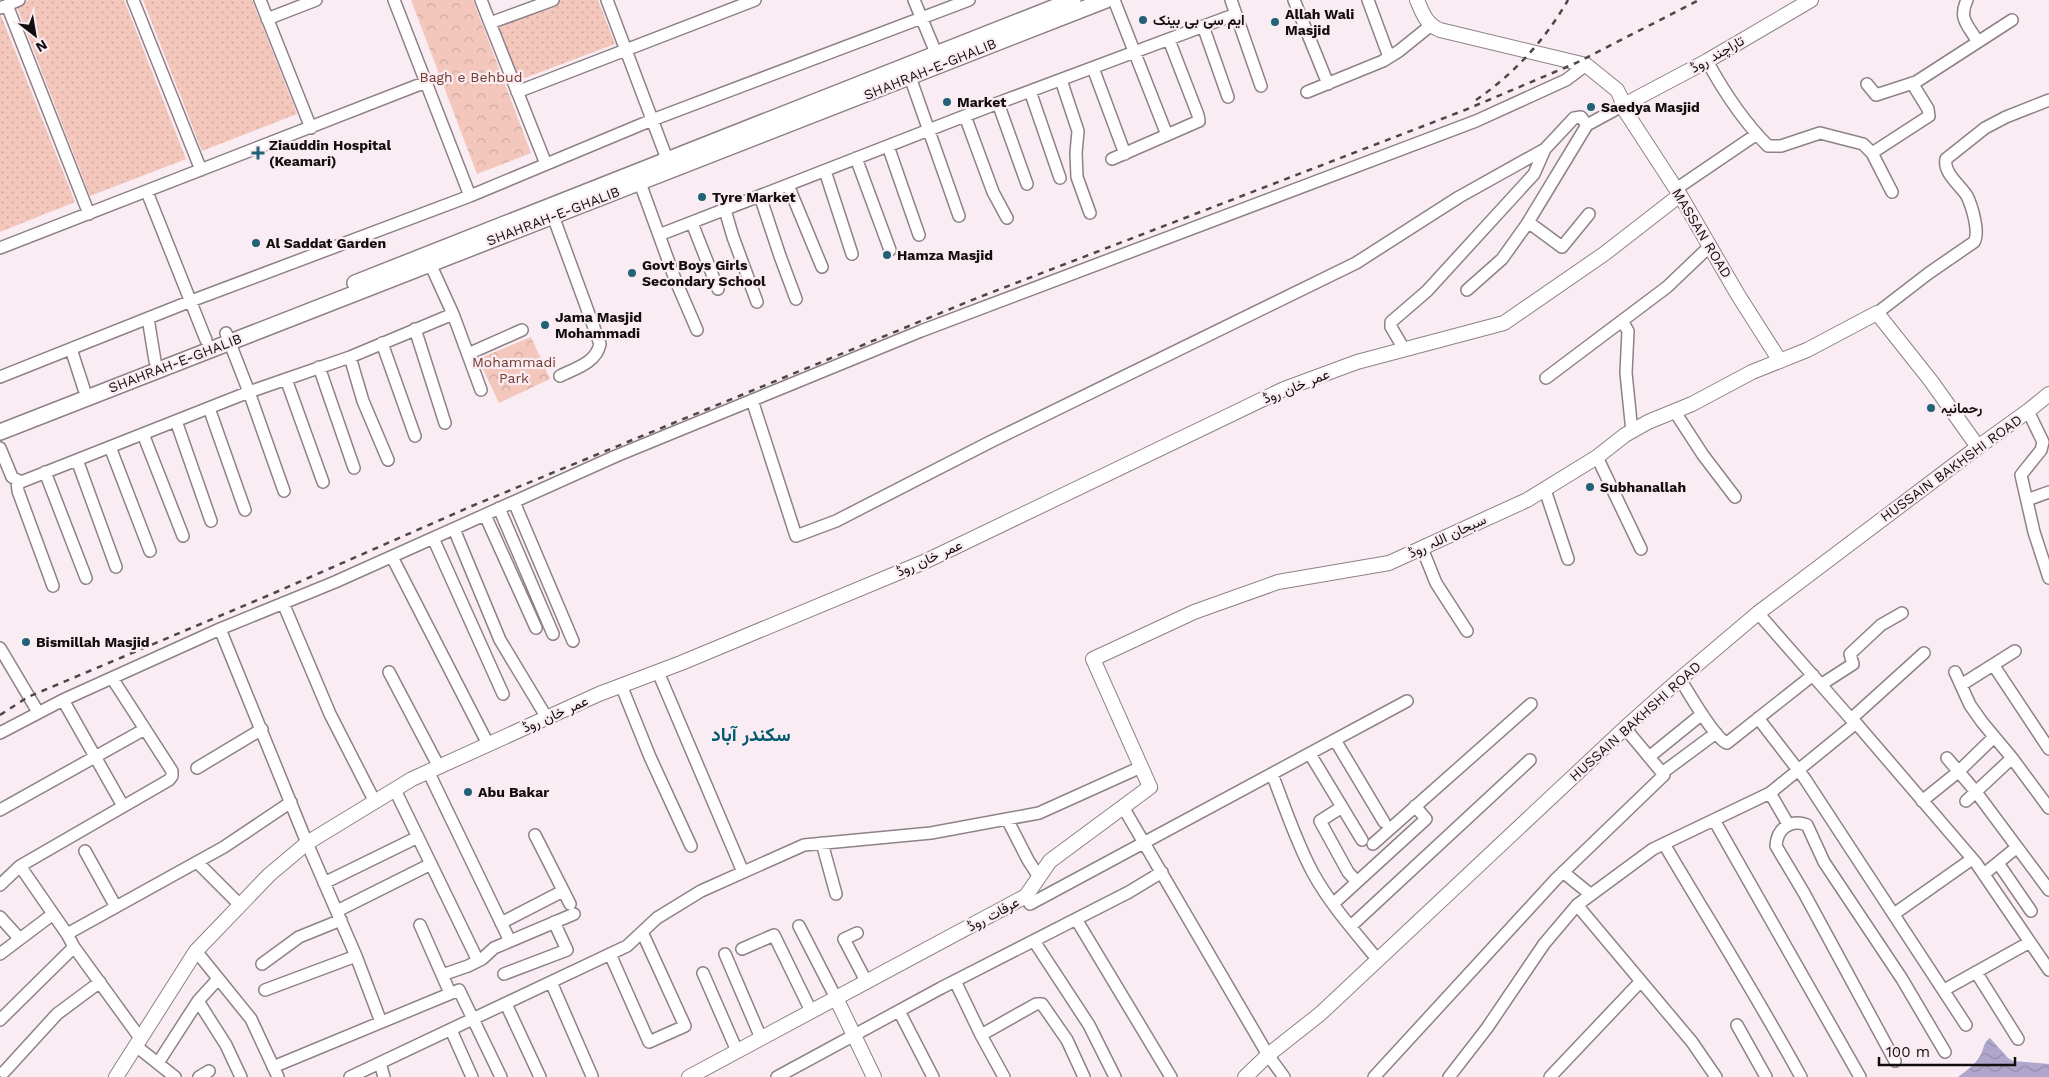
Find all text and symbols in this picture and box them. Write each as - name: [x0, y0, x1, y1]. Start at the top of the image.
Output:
- place label: Allah Wali Masjid: [1285, 6, 1354, 38]
- north arrow: [10, 10, 60, 60]
- place label: ایم سی بی بینک: [1153, 12, 1245, 29]
- marker: ایم سی بی بینک: [1137, 14, 1149, 26]
- marker: Allah Wali Masjid: [1269, 16, 1281, 28]
- street label: تاراچند روڈ: [1687, 32, 1748, 77]
- street label: SHAHRAH-E-GHALIB: [861, 35, 999, 103]
- text: N: [33, 37, 50, 56]
- park label: Bagh e Behbud: [420, 69, 522, 85]
- place label: Market: [957, 94, 1006, 110]
- marker: Market: [941, 96, 953, 108]
- place label: Saedya Masjid: [1601, 99, 1700, 115]
- marker: Saedya Masjid: [1585, 101, 1597, 113]
- place label: Ziauddin Hospital (Keamari): [269, 137, 391, 169]
- marker: Ziauddin Hospital (Keamari): [251, 146, 265, 160]
- street label: SHAHRAH-E-GHALIB: [484, 183, 622, 249]
- street label: MASSAN ROAD: [1669, 185, 1735, 281]
- place label: Tyre Market: [712, 189, 796, 205]
- marker: Tyre Market: [696, 191, 708, 203]
- place label: Al Saddat Garden: [266, 235, 386, 251]
- marker: Al Saddat Garden: [250, 237, 262, 249]
- place label: Hamza Masjid: [897, 247, 993, 263]
- marker: Hamza Masjid: [881, 249, 893, 261]
- place label: Govt Boys Girls Secondary School: [642, 257, 766, 289]
- marker: Govt Boys Girls Secondary School: [626, 267, 638, 279]
- place label: Jama Masjid Mohammadi: [555, 309, 642, 341]
- marker: Jama Masjid Mohammadi: [539, 319, 551, 331]
- street label: SHAHRAH-E-GHALIB: [106, 330, 244, 396]
- park label: Mohammadi Park: [472, 354, 556, 386]
- street label: عمر خان روڈ: [1260, 365, 1332, 408]
- place label: رحمانیہ: [1941, 400, 1982, 417]
- marker: رحمانیہ: [1925, 402, 1937, 414]
- street label: HUSSAIN BAKHSHI ROAD: [1877, 411, 2025, 525]
- place label: Subhanallah: [1600, 479, 1686, 495]
- marker: Subhanallah: [1584, 481, 1596, 493]
- street label: سبحان اللہ روڈ: [1406, 511, 1489, 562]
- street label: عمر خان روڈ: [894, 536, 965, 581]
- place label: Bismillah Masjid: [36, 634, 150, 650]
- marker: Bismillah Masjid: [20, 636, 32, 648]
- street label: HUSSAIN BAKHSHI ROAD: [1566, 658, 1704, 784]
- street label: عمر خان روڈ: [520, 692, 591, 737]
- district label: سکندر آباد: [711, 723, 791, 747]
- place label: Abu Bakar: [478, 784, 549, 800]
- marker: Abu Bakar: [462, 786, 474, 798]
- street label: عرفات روڈ: [964, 894, 1022, 935]
- scale bar: [1879, 1034, 2015, 1066]
- text: 100 m: [1886, 1043, 1930, 1061]

